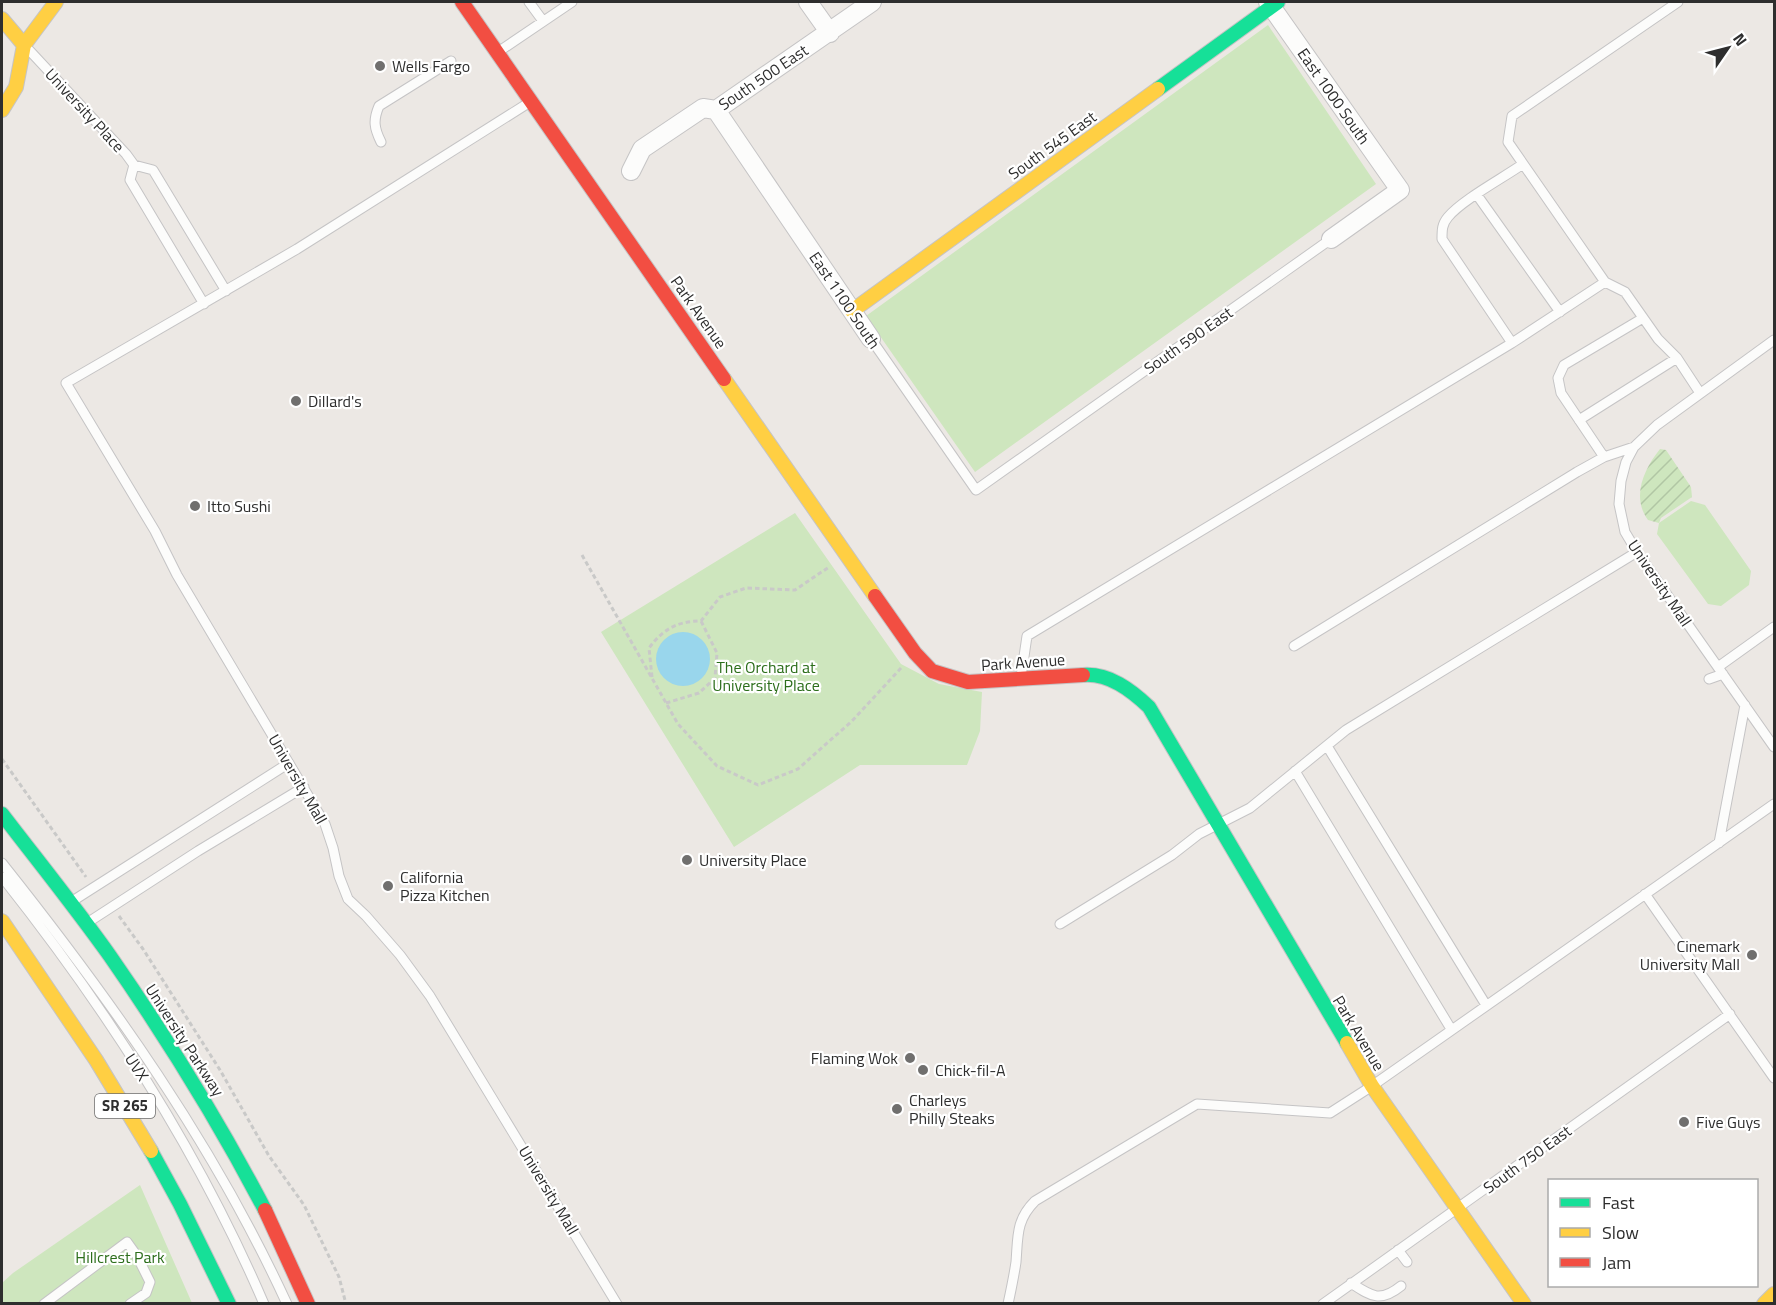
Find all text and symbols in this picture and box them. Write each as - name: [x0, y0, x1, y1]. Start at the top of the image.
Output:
- north arrow: [1698, 18, 1758, 78]
- text: N: [1727, 28, 1753, 51]
- street label: South 500 East: [713, 38, 813, 116]
- street label: East 1000 South: [1292, 43, 1376, 149]
- place label: Wells Fargo: [392, 54, 470, 78]
- marker: Wells Fargo: [373, 59, 387, 73]
- street label: University Place: [40, 62, 130, 158]
- street label: South 545 East: [1003, 105, 1101, 185]
- street label: East 1100 South: [804, 247, 886, 353]
- street label: Park Avenue: [665, 271, 733, 353]
- street label: South 590 East: [1139, 300, 1238, 380]
- place label: Dillard's: [308, 389, 362, 413]
- marker: Dillard's: [289, 394, 303, 408]
- place label: Itto Sushi: [207, 494, 271, 518]
- marker: Itto Sushi: [188, 499, 202, 513]
- street label: University Mall: [1622, 535, 1698, 631]
- street label: Park Avenue: [980, 647, 1066, 677]
- park label: The Orchard at University Place: [712, 655, 820, 697]
- street label: University Mall: [263, 730, 333, 828]
- place label: University Place: [699, 848, 807, 872]
- marker: University Place: [680, 853, 694, 867]
- place label: California Pizza Kitchen: [400, 865, 490, 907]
- marker: California Pizza Kitchen: [381, 879, 395, 893]
- place label: Cinemark University Mall: [1640, 934, 1740, 976]
- marker: Cinemark University Mall: [1745, 948, 1759, 962]
- street label: University Parkway: [140, 979, 231, 1101]
- street label: Park Avenue: [1327, 991, 1391, 1075]
- place label: Flaming Wok: [811, 1046, 898, 1070]
- street label: UVX: [119, 1048, 155, 1086]
- marker: Flaming Wok: [903, 1051, 917, 1065]
- place label: Chick-fil-A: [935, 1058, 1006, 1082]
- marker: Chick-fil-A: [916, 1063, 930, 1077]
- place label: Charleys Philly Steaks: [909, 1088, 995, 1130]
- road number: SR 265: [95, 1094, 155, 1118]
- marker: Charleys Philly Steaks: [890, 1102, 904, 1116]
- place label: Five Guys: [1696, 1110, 1760, 1134]
- marker: Five Guys: [1677, 1115, 1691, 1129]
- street label: South 750 East: [1478, 1119, 1576, 1199]
- street label: University Mall: [513, 1141, 585, 1239]
- legend: [1548, 1179, 1758, 1287]
- text: Fast: [1602, 1189, 1635, 1216]
- text: Slow: [1602, 1219, 1639, 1246]
- park label: Hillcrest Park: [75, 1245, 165, 1269]
- text: Jam: [1602, 1249, 1631, 1276]

